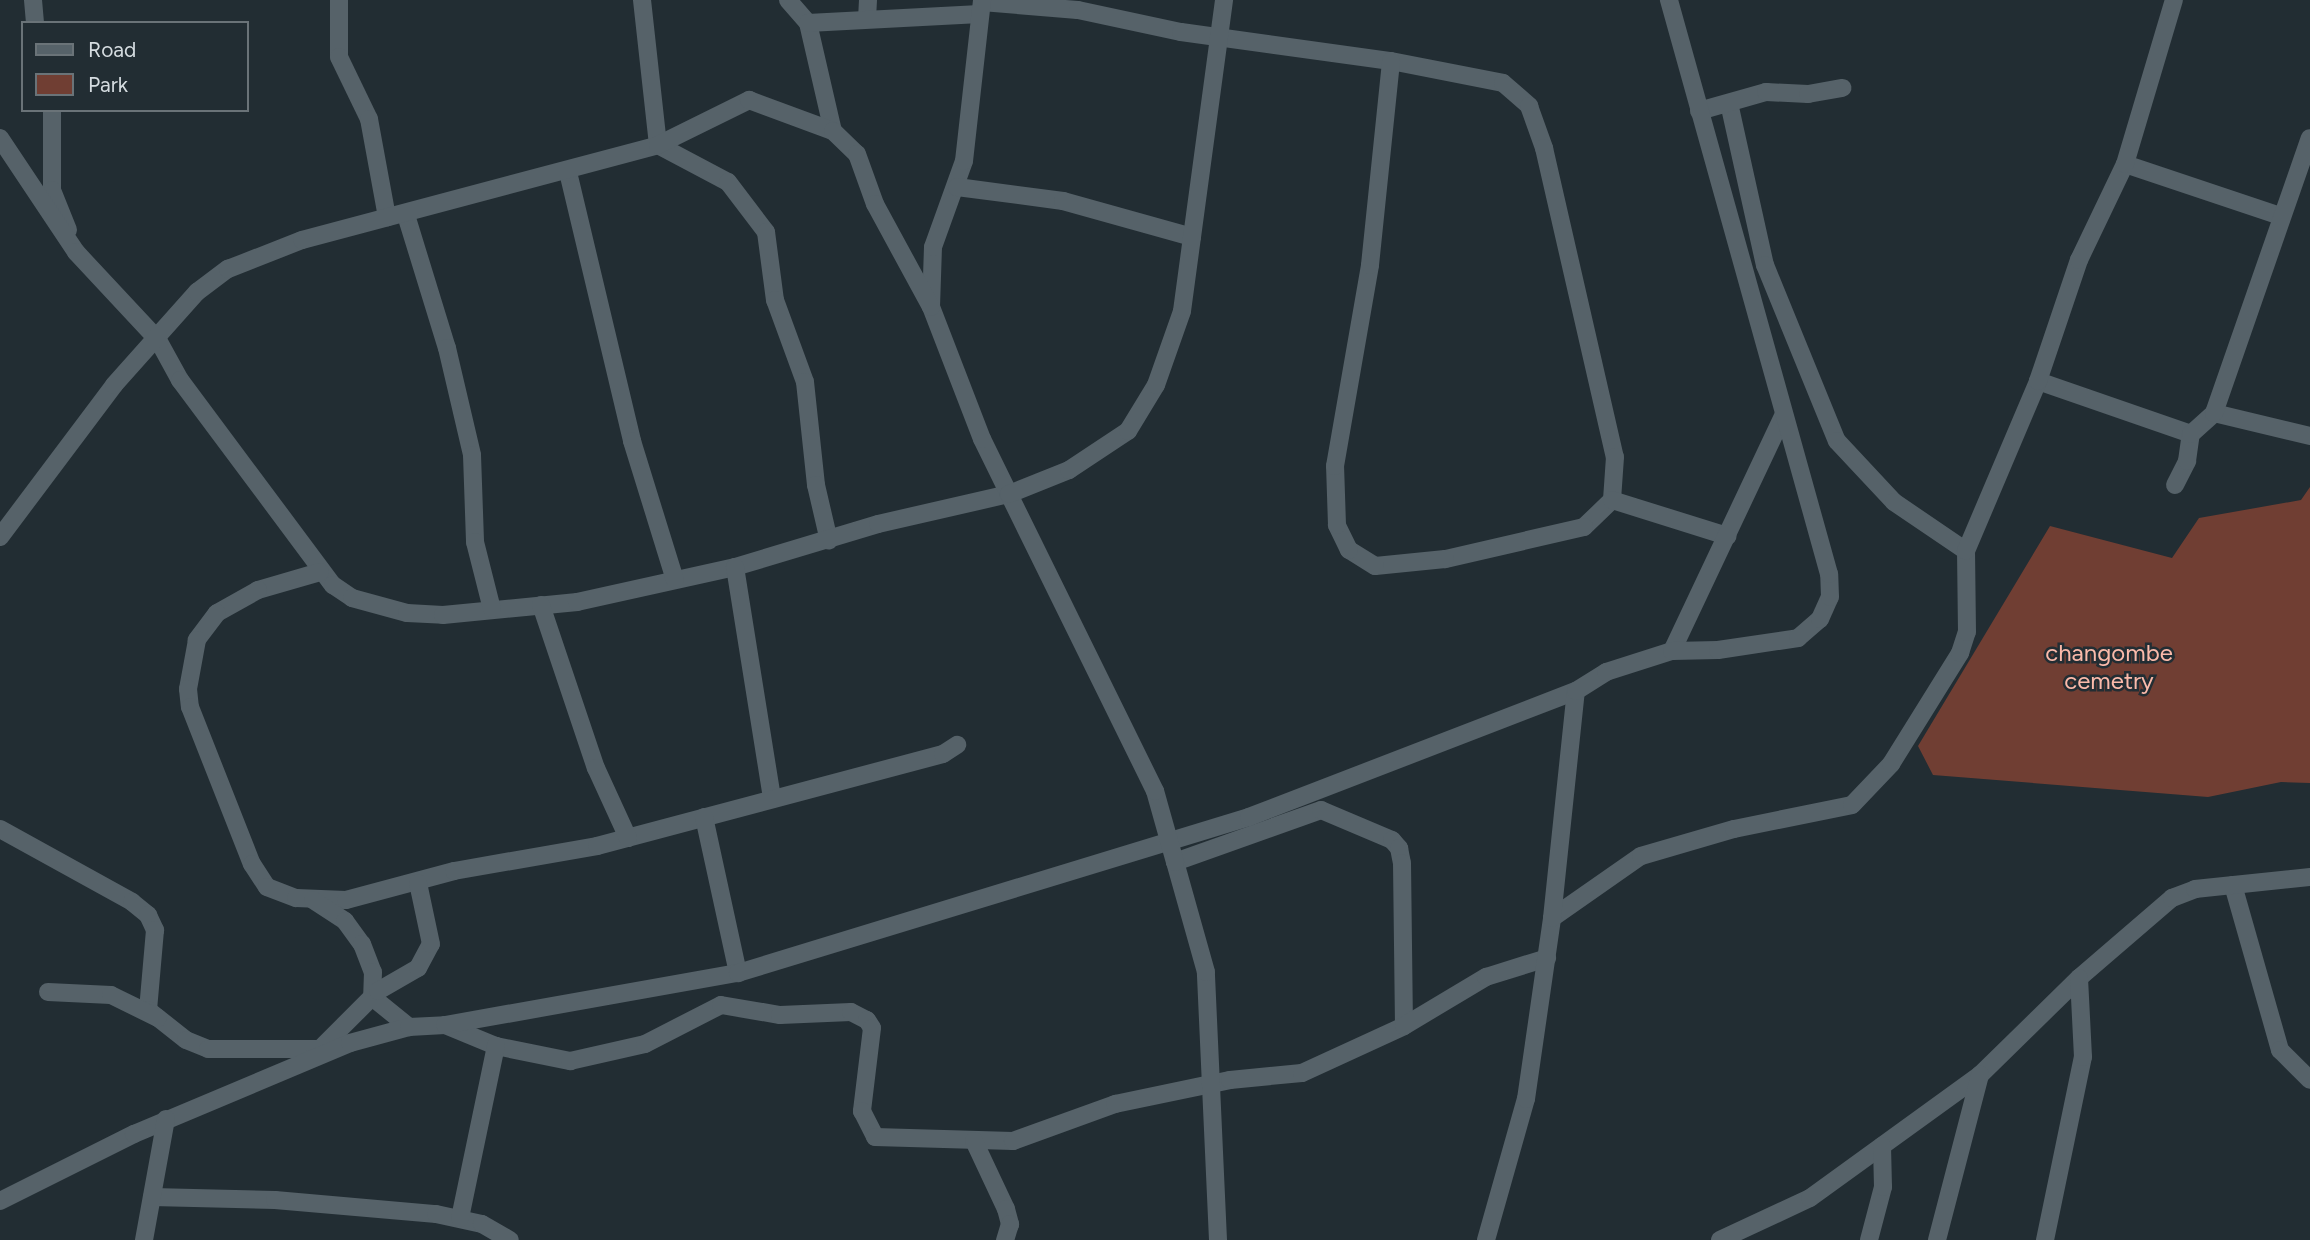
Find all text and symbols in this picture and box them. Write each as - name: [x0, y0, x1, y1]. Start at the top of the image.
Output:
- legend: [21, 21, 248, 112]
- text: Road: [88, 37, 136, 62]
- text: Park: [88, 72, 128, 97]
- park label: changombe cemetry: [2045, 639, 2173, 695]

